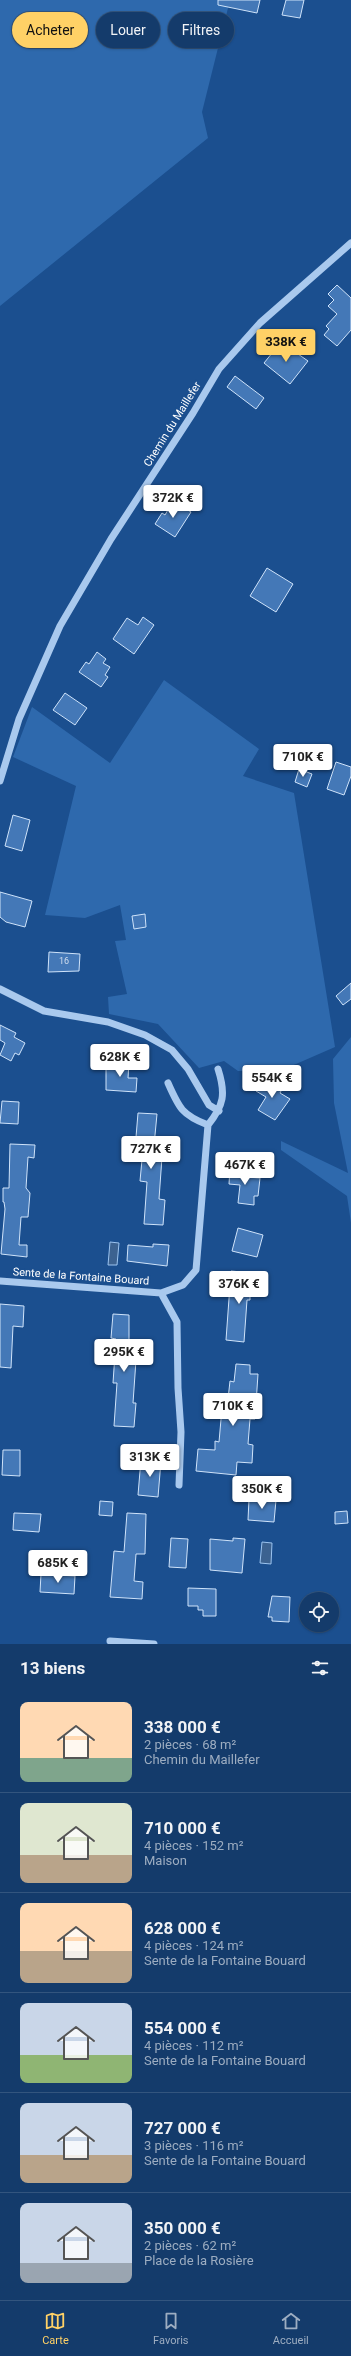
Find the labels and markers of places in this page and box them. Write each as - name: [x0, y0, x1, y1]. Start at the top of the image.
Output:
- pin: 338K €: [253, 329, 319, 363]
- pin: 372K €: [140, 485, 206, 519]
- pin: 710K €: [270, 744, 336, 778]
- pin: 628K €: [87, 1044, 153, 1078]
- pin: 554K €: [239, 1065, 305, 1099]
- pin: 727K €: [118, 1136, 184, 1170]
- pin: 467K €: [212, 1152, 278, 1186]
- pin: 376K €: [206, 1271, 272, 1305]
- pin: 295K €: [91, 1339, 157, 1373]
- pin: 710K €: [200, 1393, 266, 1427]
- pin: 313K €: [117, 1444, 183, 1478]
- pin: 350K €: [229, 1476, 295, 1510]
- pin: 685K €: [25, 1550, 91, 1584]

